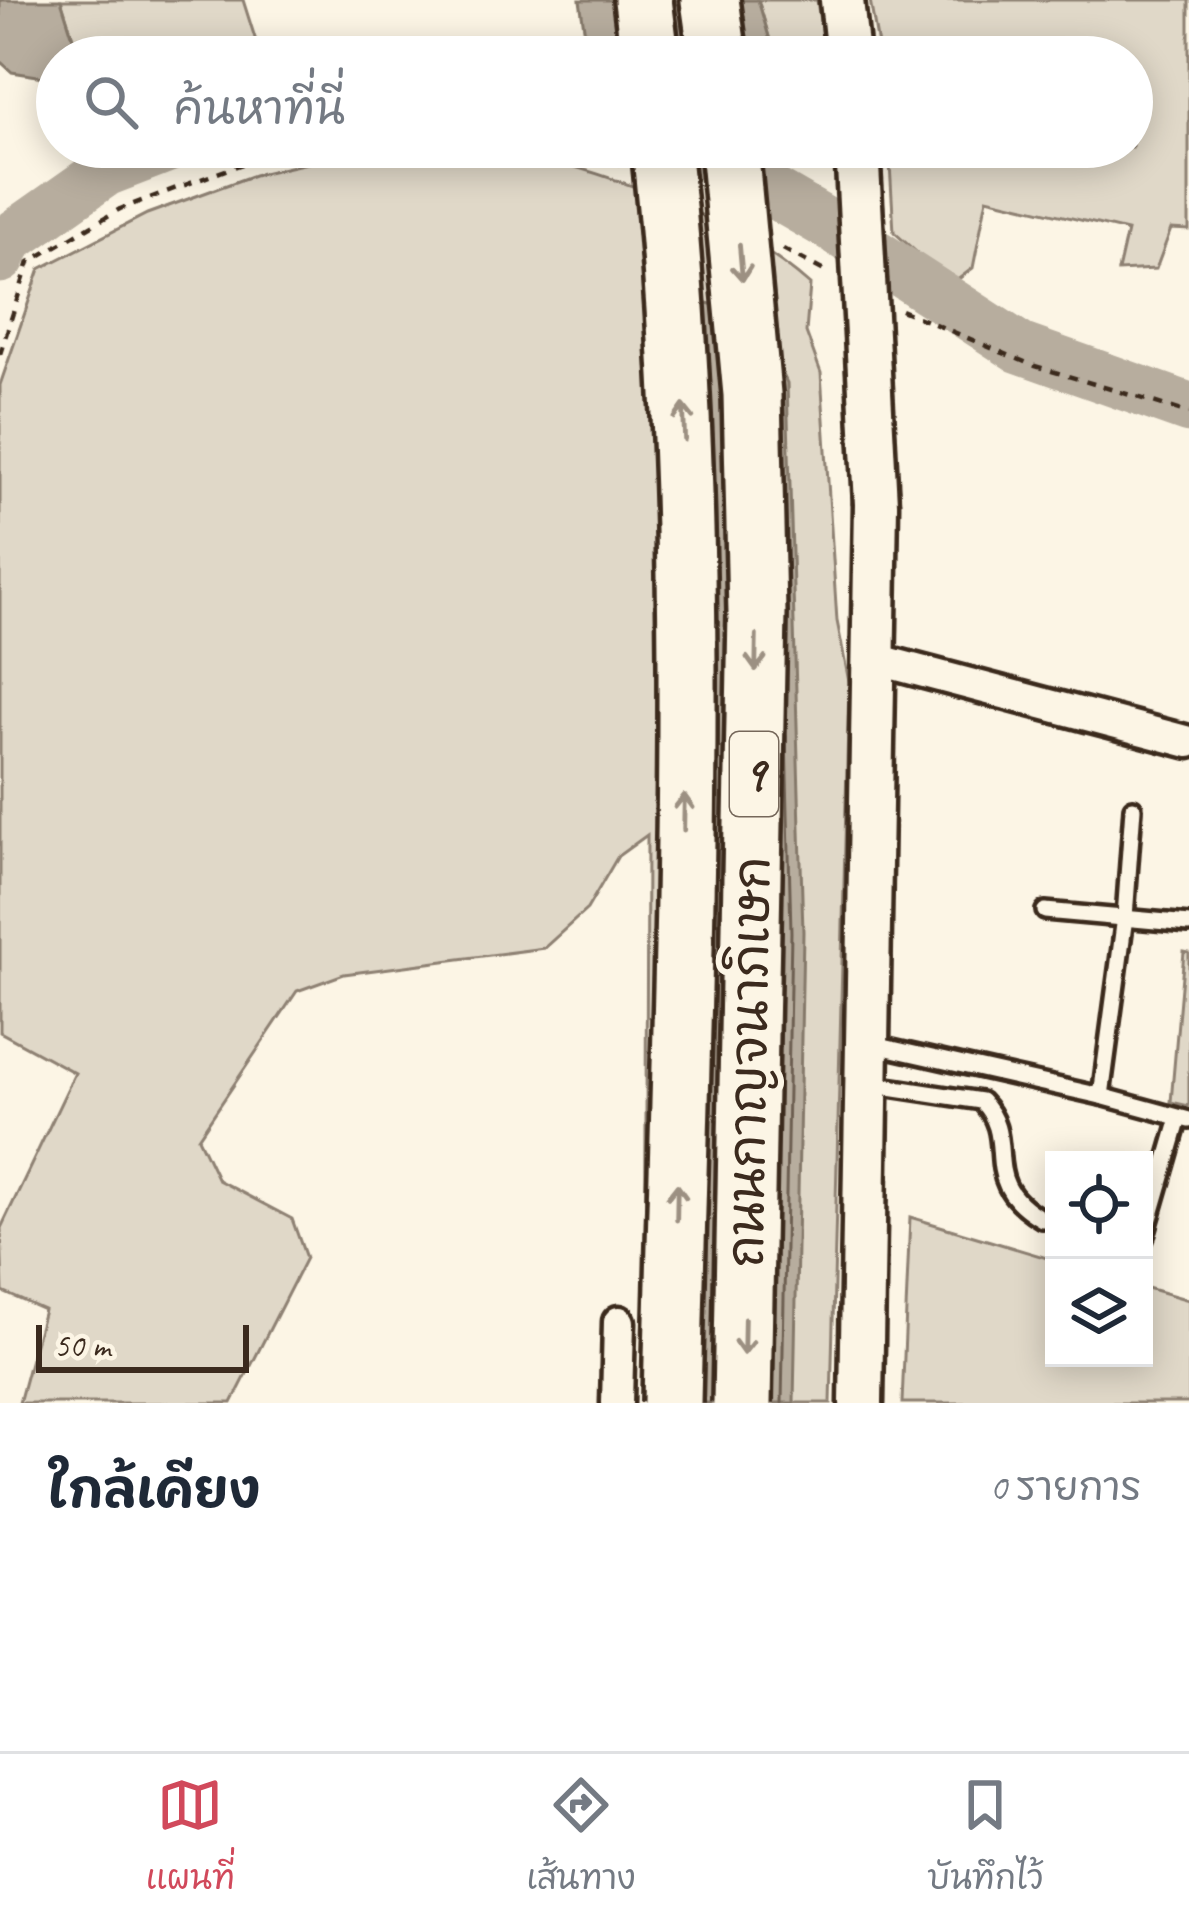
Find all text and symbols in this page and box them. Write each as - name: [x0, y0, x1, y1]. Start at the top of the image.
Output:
- search box: [36, 36, 1153, 168]
- icon: search: [78, 69, 144, 135]
- text: ค้นหาที่นี่: [174, 81, 345, 138]
- one-way arrow: [730, 243, 753, 282]
- one-way arrow: [672, 403, 695, 442]
- one-way arrow: [745, 633, 768, 672]
- road number: 9: [730, 732, 778, 816]
- one-way arrow: [673, 793, 696, 832]
- street label: ถนนกาญจนาภิเษก: [713, 856, 785, 1268]
- map controls: [1045, 1151, 1153, 1367]
- button: locate: [1045, 1151, 1153, 1259]
- one-way arrow: [665, 1183, 688, 1222]
- button: layers: [1045, 1259, 1153, 1367]
- one-way arrow: [732, 1317, 755, 1356]
- scale bar: [36, 1319, 249, 1372]
- text: 50 m: [54, 1325, 110, 1367]
- text: ใกล้เคียง: [48, 1458, 260, 1522]
- text: 0 รายการ: [989, 1463, 1141, 1512]
- tab: แผนที่: [146, 1772, 235, 1902]
- tab: เส้นทาง: [526, 1772, 636, 1902]
- tab: บันทึกไว้: [927, 1772, 1043, 1902]

